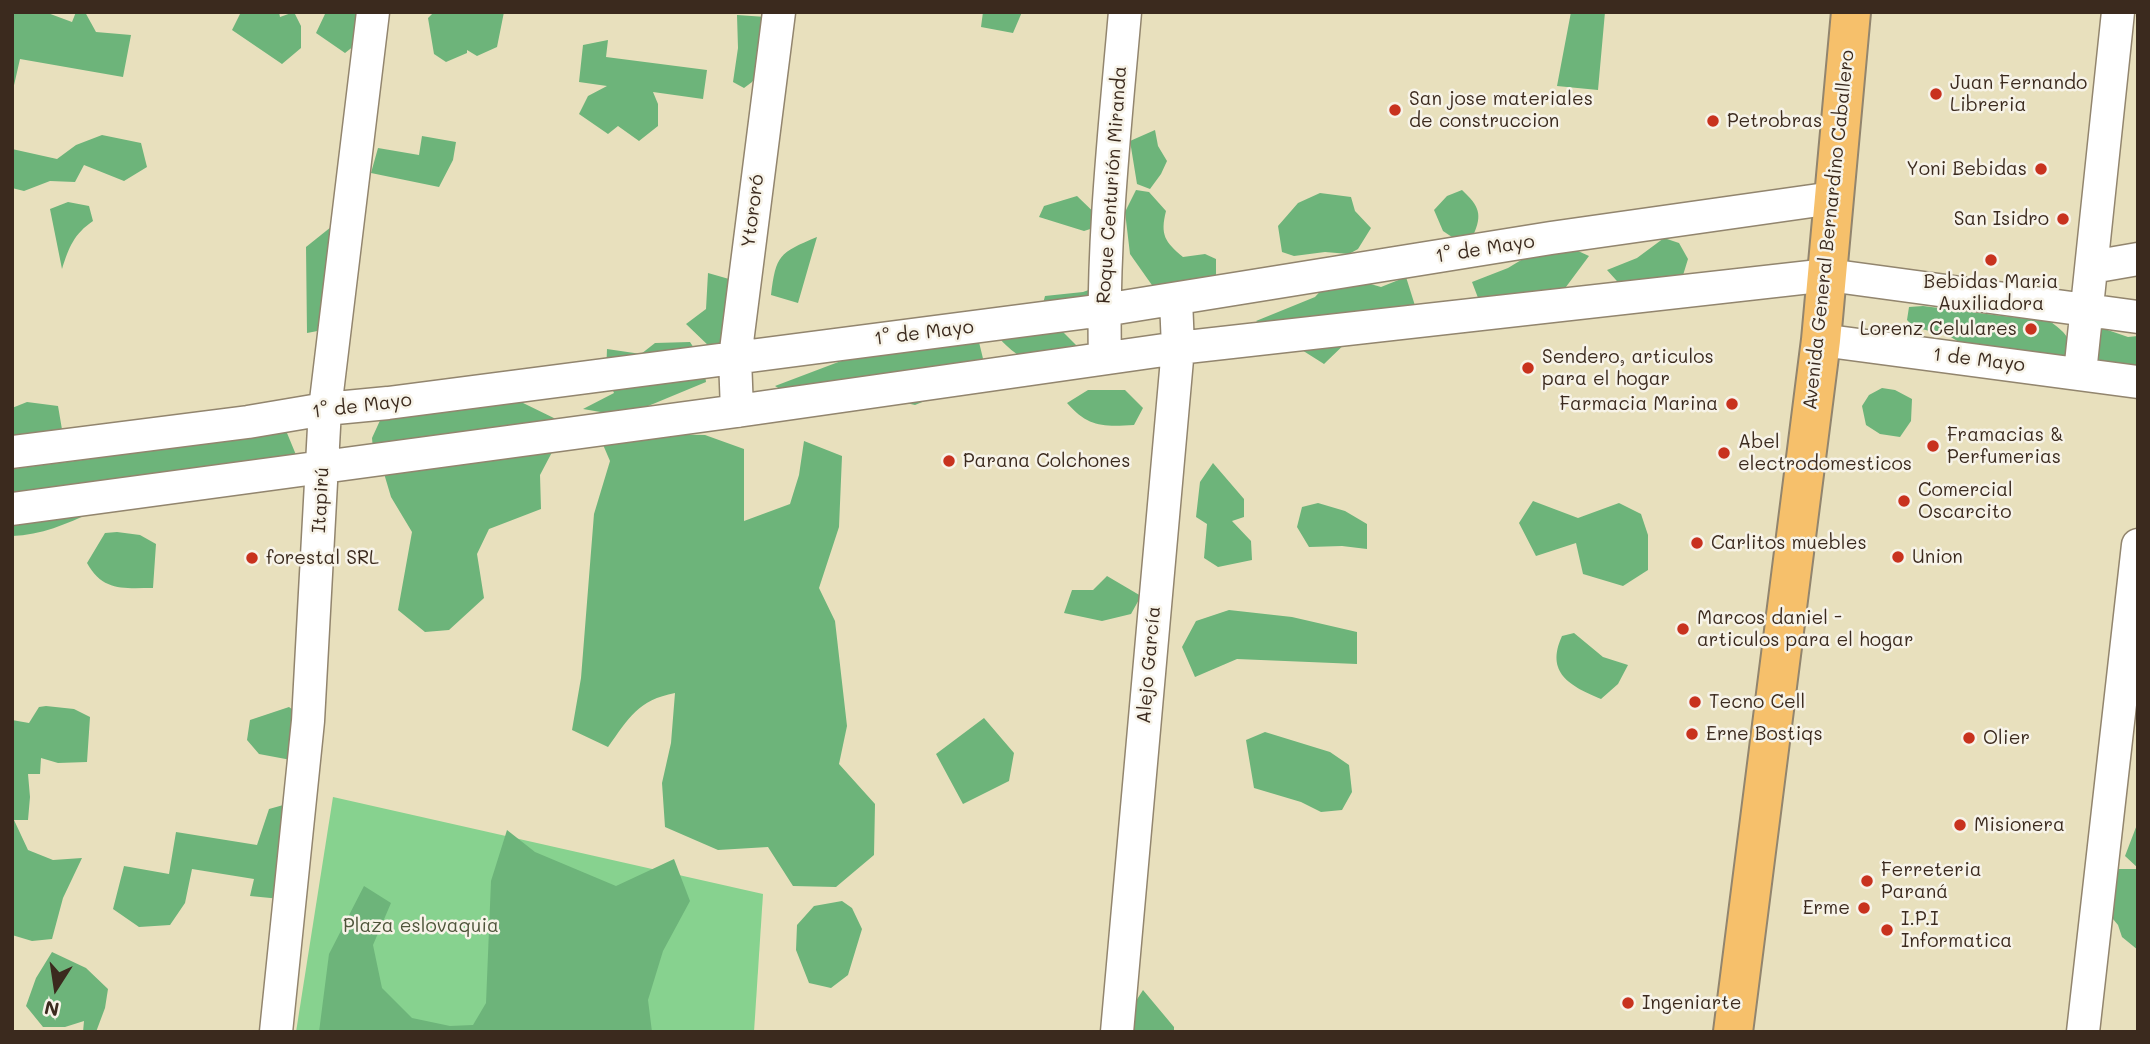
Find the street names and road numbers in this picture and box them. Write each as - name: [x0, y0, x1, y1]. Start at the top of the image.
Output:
- street label: Avenida General Bernardino Caballero: [1799, 49, 1859, 411]
- street label: Roque Centurión Miranda: [1092, 65, 1132, 305]
- street label: Ytororó: [737, 173, 769, 249]
- street label: 1° de Mayo: [1434, 230, 1536, 268]
- street label: 1° de Mayo: [873, 316, 975, 350]
- street label: 1 de Mayo: [1932, 343, 2026, 377]
- street label: 1° de Mayo: [311, 389, 413, 423]
- street label: Itapirú: [308, 466, 334, 534]
- street label: Alejo García: [1133, 605, 1165, 725]

